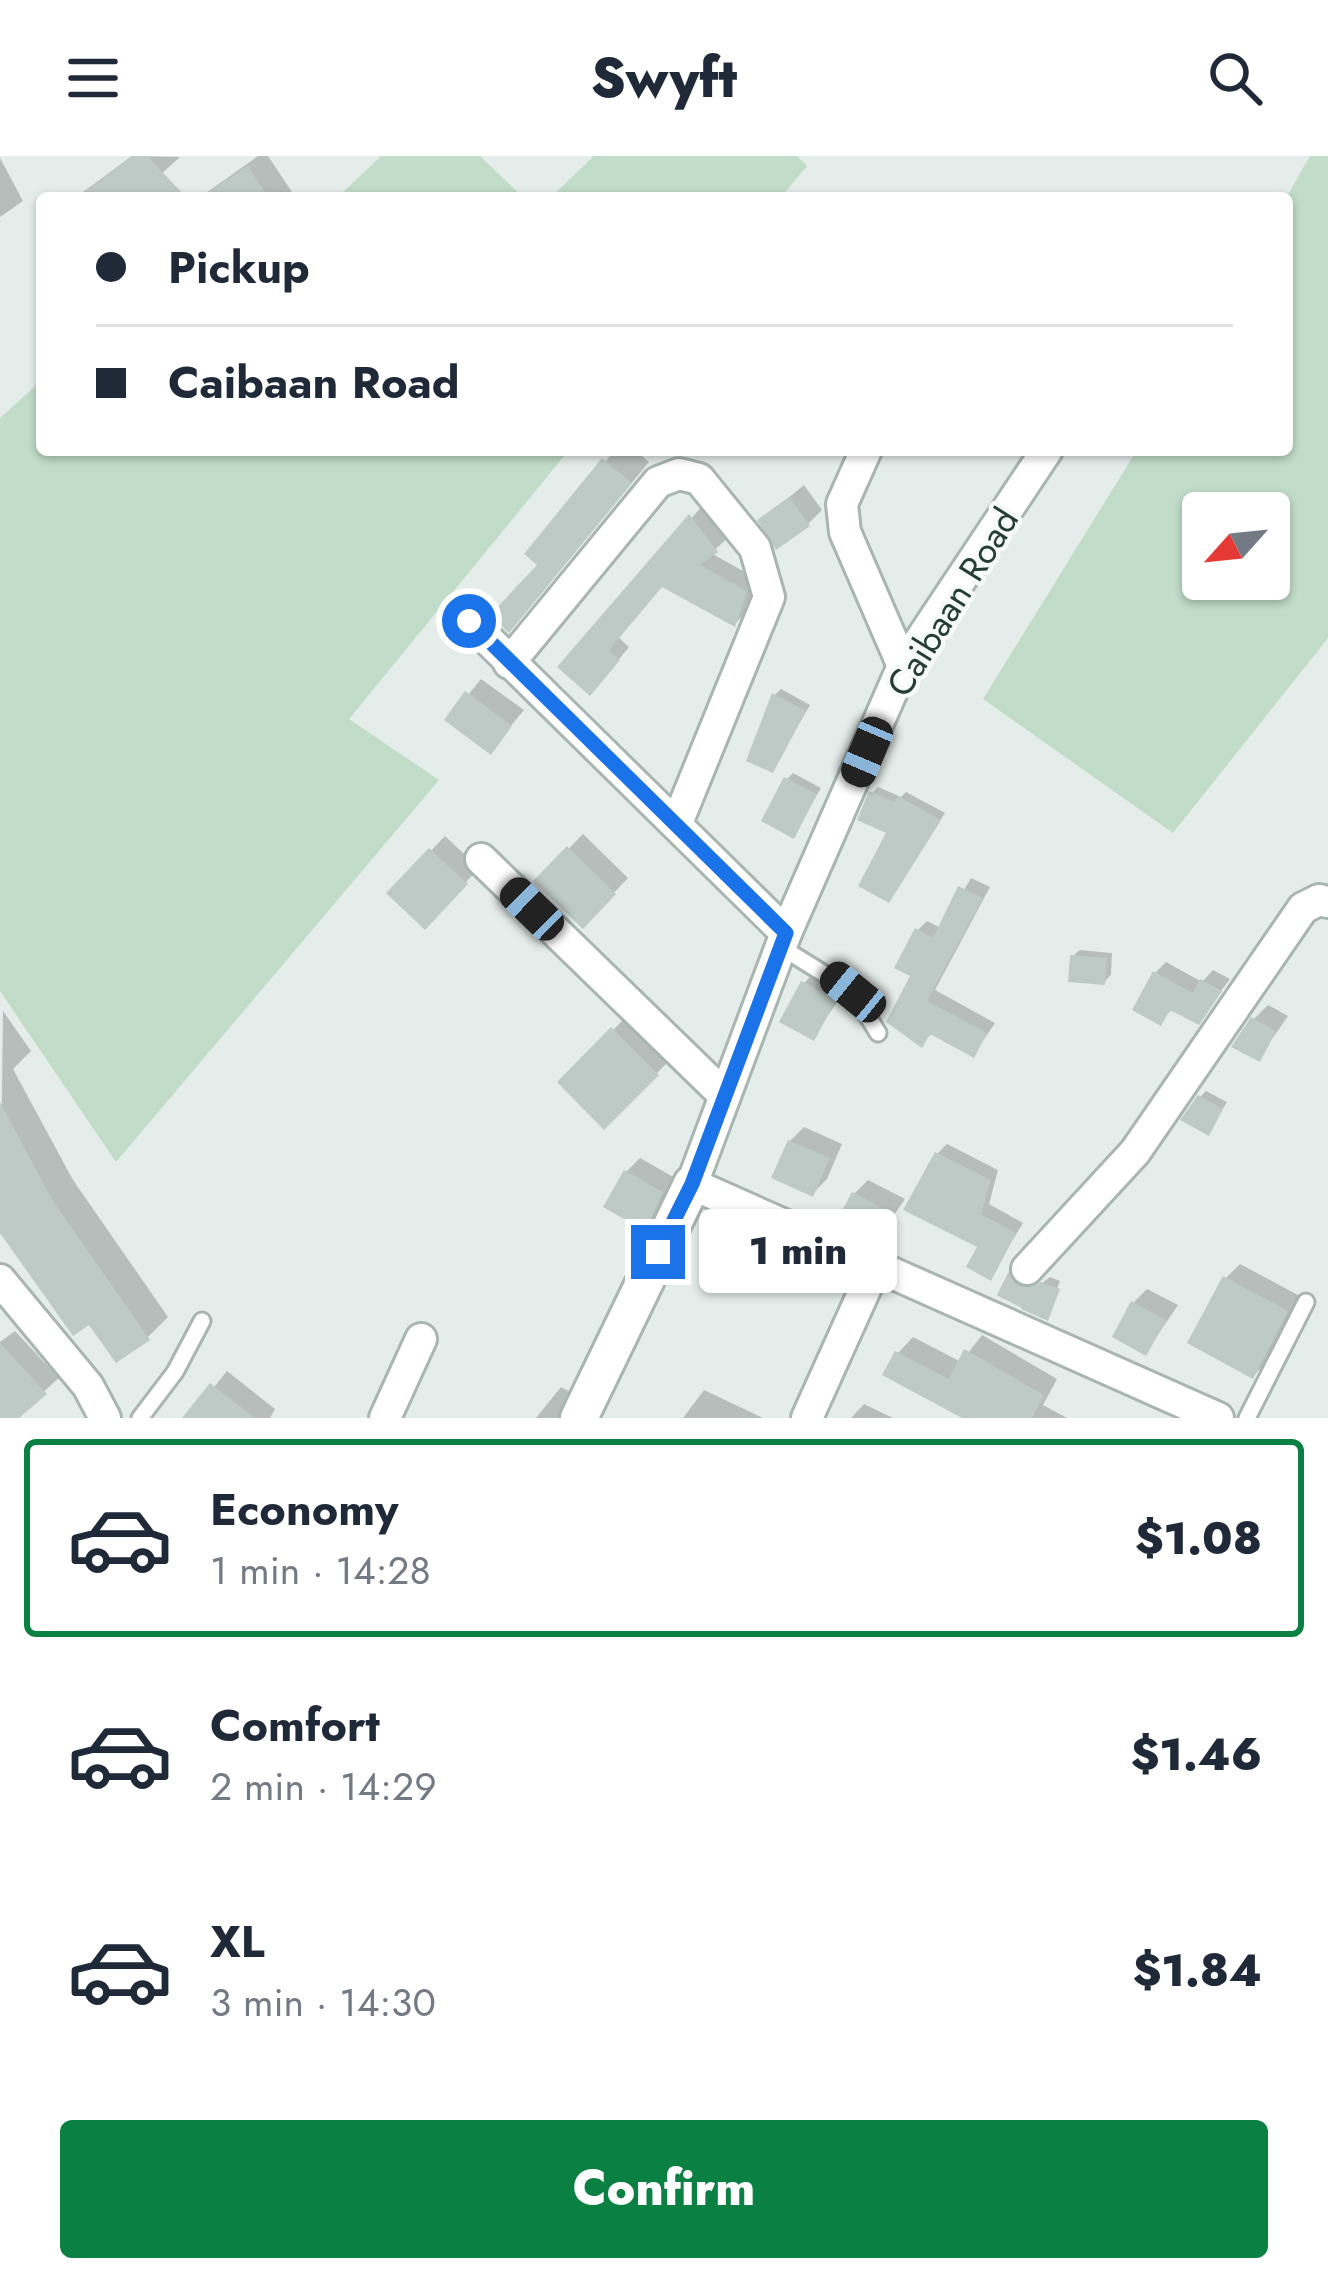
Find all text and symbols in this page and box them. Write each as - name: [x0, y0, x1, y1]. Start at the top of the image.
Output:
- text: Swyft: [591, 39, 737, 117]
- icon: menu: [60, 45, 126, 111]
- icon: search: [1202, 45, 1268, 111]
- text: Pickup: [168, 235, 310, 300]
- text: Caibaan Road: [168, 350, 460, 415]
- north arrow: [1182, 492, 1290, 600]
- map controls: [1182, 492, 1290, 600]
- street label: Caibaan Road: [873, 498, 1031, 706]
- route start: [442, 594, 496, 648]
- car: [836, 712, 898, 792]
- car: [494, 871, 570, 947]
- car: [814, 955, 892, 1029]
- callout: 1 min: [700, 1210, 898, 1294]
- text: 1 min: [749, 1222, 847, 1279]
- route end: [631, 1225, 685, 1279]
- text: Economy: [210, 1477, 398, 1542]
- icon: car: [66, 1484, 174, 1592]
- text: $1.08: [1135, 1506, 1262, 1571]
- text: 1 min · 14:28: [210, 1542, 431, 1599]
- text: Comfort: [210, 1693, 380, 1758]
- icon: car: [66, 1700, 174, 1808]
- text: $1.46: [1131, 1722, 1262, 1787]
- text: 2 min · 14:29: [210, 1758, 437, 1815]
- text: XL: [210, 1909, 265, 1974]
- icon: car: [66, 1916, 174, 2024]
- text: $1.84: [1133, 1938, 1262, 2003]
- text: 3 min · 14:30: [210, 1974, 436, 2031]
- button: Confirm: [60, 2120, 1268, 2258]

